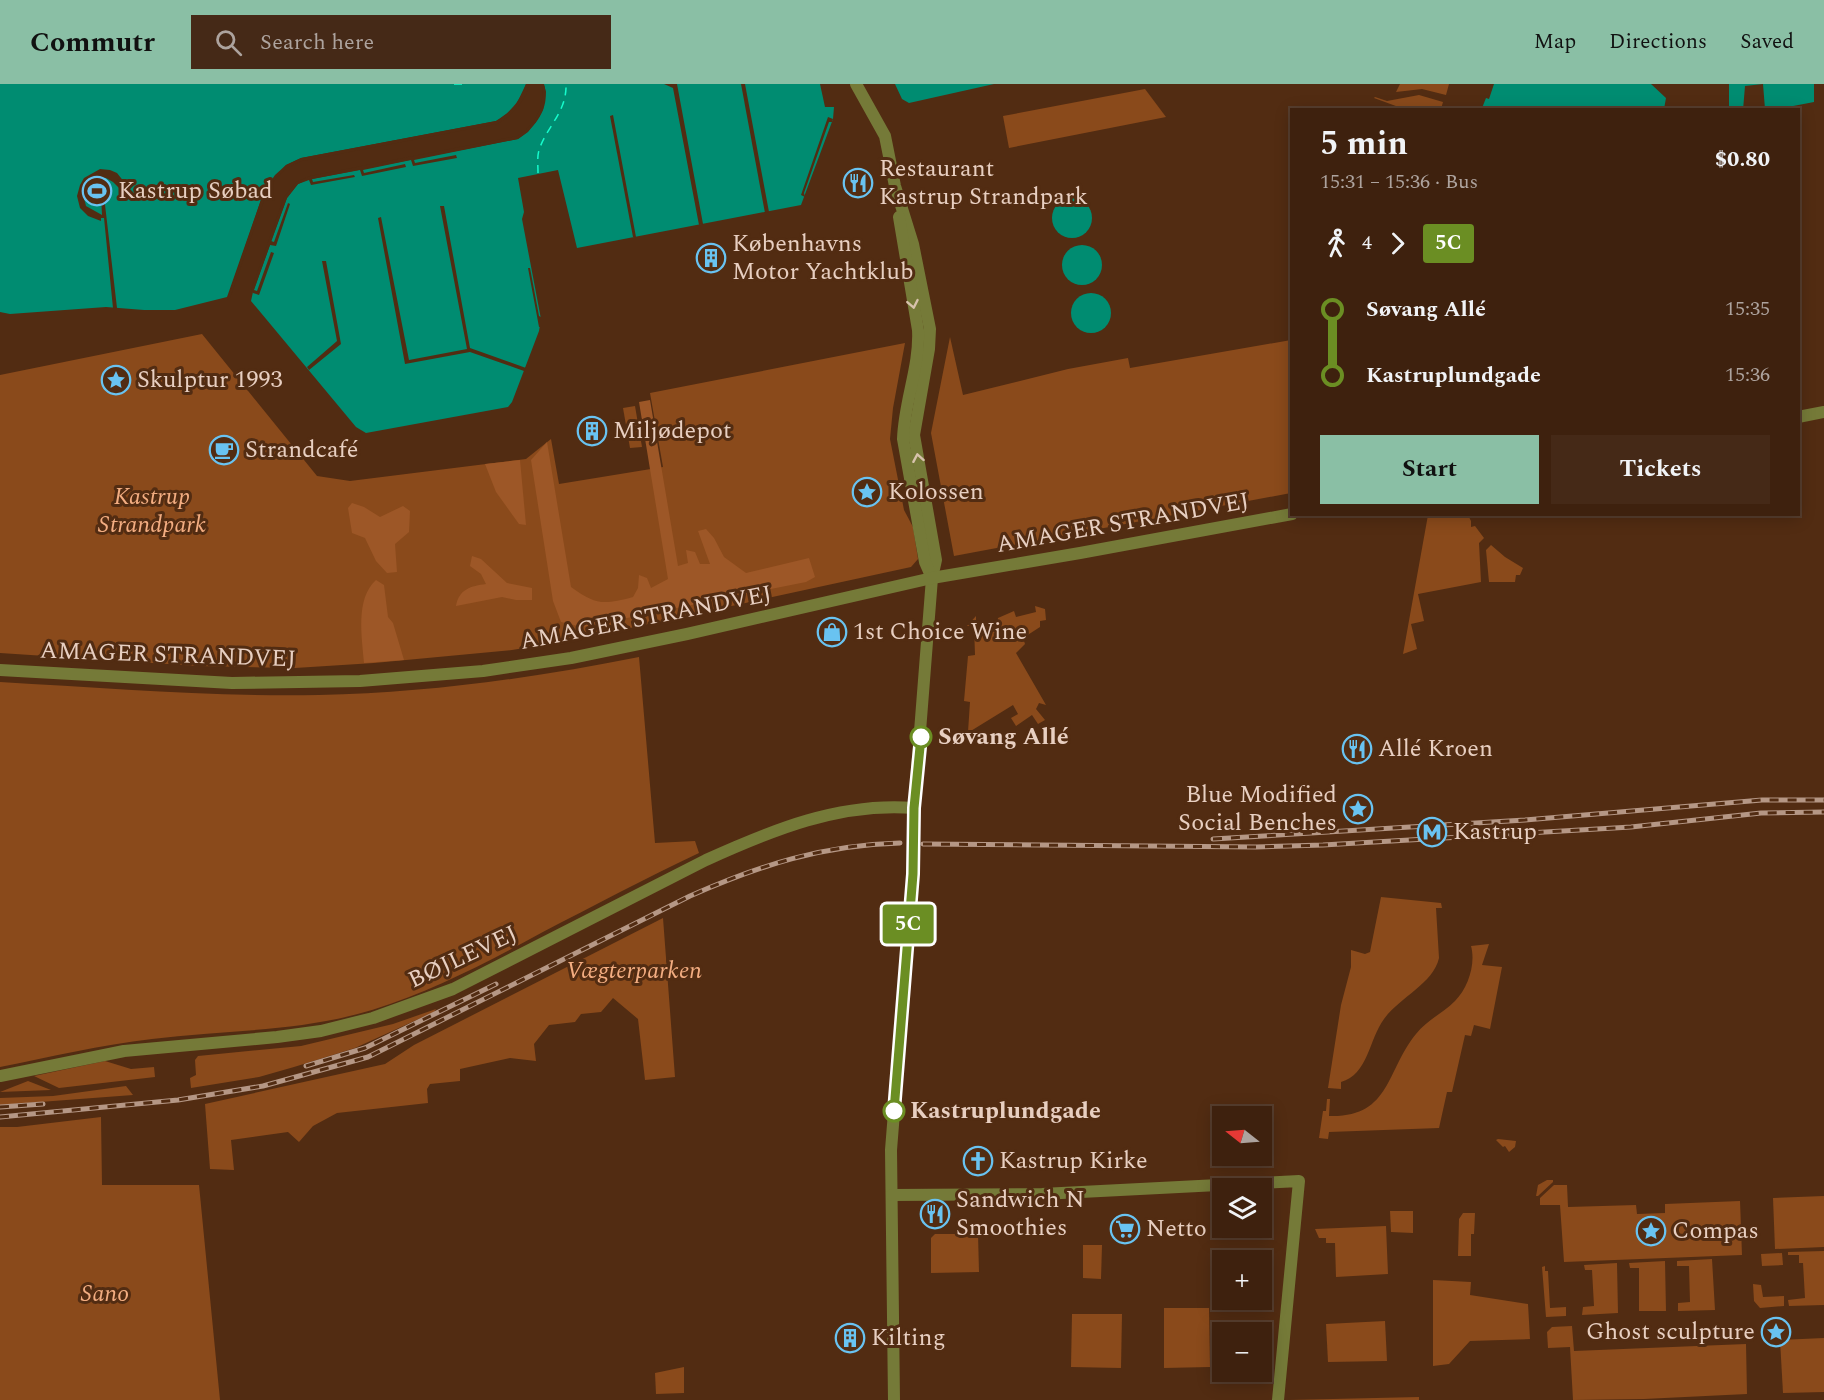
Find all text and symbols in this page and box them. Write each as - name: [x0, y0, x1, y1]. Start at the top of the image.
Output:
- search box: [191, 15, 611, 69]
- text: Commutr: [30, 21, 155, 64]
- icon: search: [212, 26, 245, 59]
- text: Search here: [260, 26, 374, 59]
- text: Map: [1534, 26, 1576, 58]
- text: Directions: [1609, 26, 1707, 58]
- text: Saved: [1740, 26, 1794, 58]
- text: 5 min: [1320, 119, 1408, 169]
- text: $0.80: [1715, 143, 1770, 176]
- place label: Restaurant Kastrup Strandpark: [879, 151, 1088, 215]
- restaurant icon: Restaurant Kastrup Strandpark: [842, 167, 874, 199]
- text: 15:31 – 15:36 · Bus: [1320, 167, 1478, 197]
- place label: Kastrup Søbad: [118, 173, 273, 209]
- sports icon: Kastrup Søbad: [81, 175, 113, 207]
- place label: Københavns Motor Yachtklub: [732, 226, 913, 290]
- icon: walk: [1320, 227, 1353, 260]
- icon: forward: [1381, 227, 1414, 260]
- text: 5C: [1435, 227, 1462, 259]
- text: 4: [1362, 228, 1372, 258]
- building icon: Københavns Motor Yachtklub: [695, 242, 727, 274]
- text: Søvang Allé: [1366, 293, 1486, 326]
- text: 15:35: [1725, 294, 1770, 324]
- one-way arrow: [906, 298, 919, 308]
- text: Kastruplundgade: [1366, 359, 1541, 392]
- text: 15:36: [1725, 360, 1770, 390]
- place label: Skulptur 1993: [137, 362, 283, 398]
- place icon: Skulptur 1993: [100, 364, 132, 396]
- place label: Miljødepot: [613, 413, 731, 449]
- building icon: Miljødepot: [576, 415, 608, 447]
- place label: Strandcafé: [245, 432, 358, 468]
- cafe icon: Strandcafé: [208, 434, 240, 466]
- button: Start: [1320, 435, 1539, 504]
- button: Tickets: [1551, 435, 1770, 504]
- one-way arrow: [912, 453, 925, 463]
- place label: Kolossen: [888, 474, 984, 510]
- place icon: Kolossen: [851, 476, 883, 508]
- park label: Kastrup Strandpark: [98, 479, 206, 543]
- street label: AMAGER STRANDVEJ: [994, 483, 1252, 563]
- street label: AMAGER STRANDVEJ: [517, 576, 775, 660]
- place label: 1st Choice Wine: [853, 614, 1027, 650]
- shop icon: 1st Choice Wine: [816, 616, 848, 648]
- street label: AMAGER STRANDVEJ: [39, 633, 297, 677]
- place label: Søvang Allé: [938, 719, 1069, 755]
- marker: Søvang Allé: [910, 726, 932, 748]
- place label: Allé Kroen: [1378, 731, 1493, 767]
- restaurant icon: Allé Kroen: [1341, 733, 1373, 765]
- place label: Blue Modified Social Benches: [1178, 777, 1337, 841]
- place icon: Blue Modified Social Benches: [1342, 793, 1374, 825]
- place label: Kastrup: [1453, 814, 1537, 850]
- metro station icon: Kastrup: [1416, 816, 1448, 848]
- line badge: 5C: [881, 904, 935, 944]
- text: 5C: [895, 908, 921, 940]
- street label: BØJLEVEJ: [402, 916, 524, 998]
- park label: Vægterparken: [566, 953, 702, 989]
- place label: Kastruplundgade: [910, 1093, 1101, 1129]
- marker: Kastruplundgade: [883, 1100, 905, 1122]
- north arrow: [1212, 1106, 1272, 1166]
- map controls: [1212, 1106, 1272, 1382]
- place label: Kastrup Kirke: [999, 1143, 1148, 1179]
- church icon: Kastrup Kirke: [962, 1145, 994, 1177]
- button: layers: [1212, 1178, 1272, 1238]
- place label: Sandwich N Smoothies: [956, 1182, 1085, 1246]
- restaurant icon: Sandwich N Smoothies: [919, 1198, 951, 1230]
- place label: Netto: [1146, 1211, 1207, 1247]
- supermarket icon: Netto: [1109, 1213, 1141, 1245]
- place label: Compas: [1672, 1213, 1759, 1249]
- place icon: Compas: [1635, 1215, 1667, 1247]
- button: +: [1212, 1250, 1272, 1310]
- park label: Sano: [81, 1276, 129, 1312]
- place label: Ghost sculpture: [1586, 1314, 1755, 1350]
- place icon: Ghost sculpture: [1760, 1316, 1792, 1348]
- place label: Kilting: [871, 1320, 946, 1356]
- building icon: Kilting: [834, 1322, 866, 1354]
- button: −: [1212, 1322, 1272, 1382]

